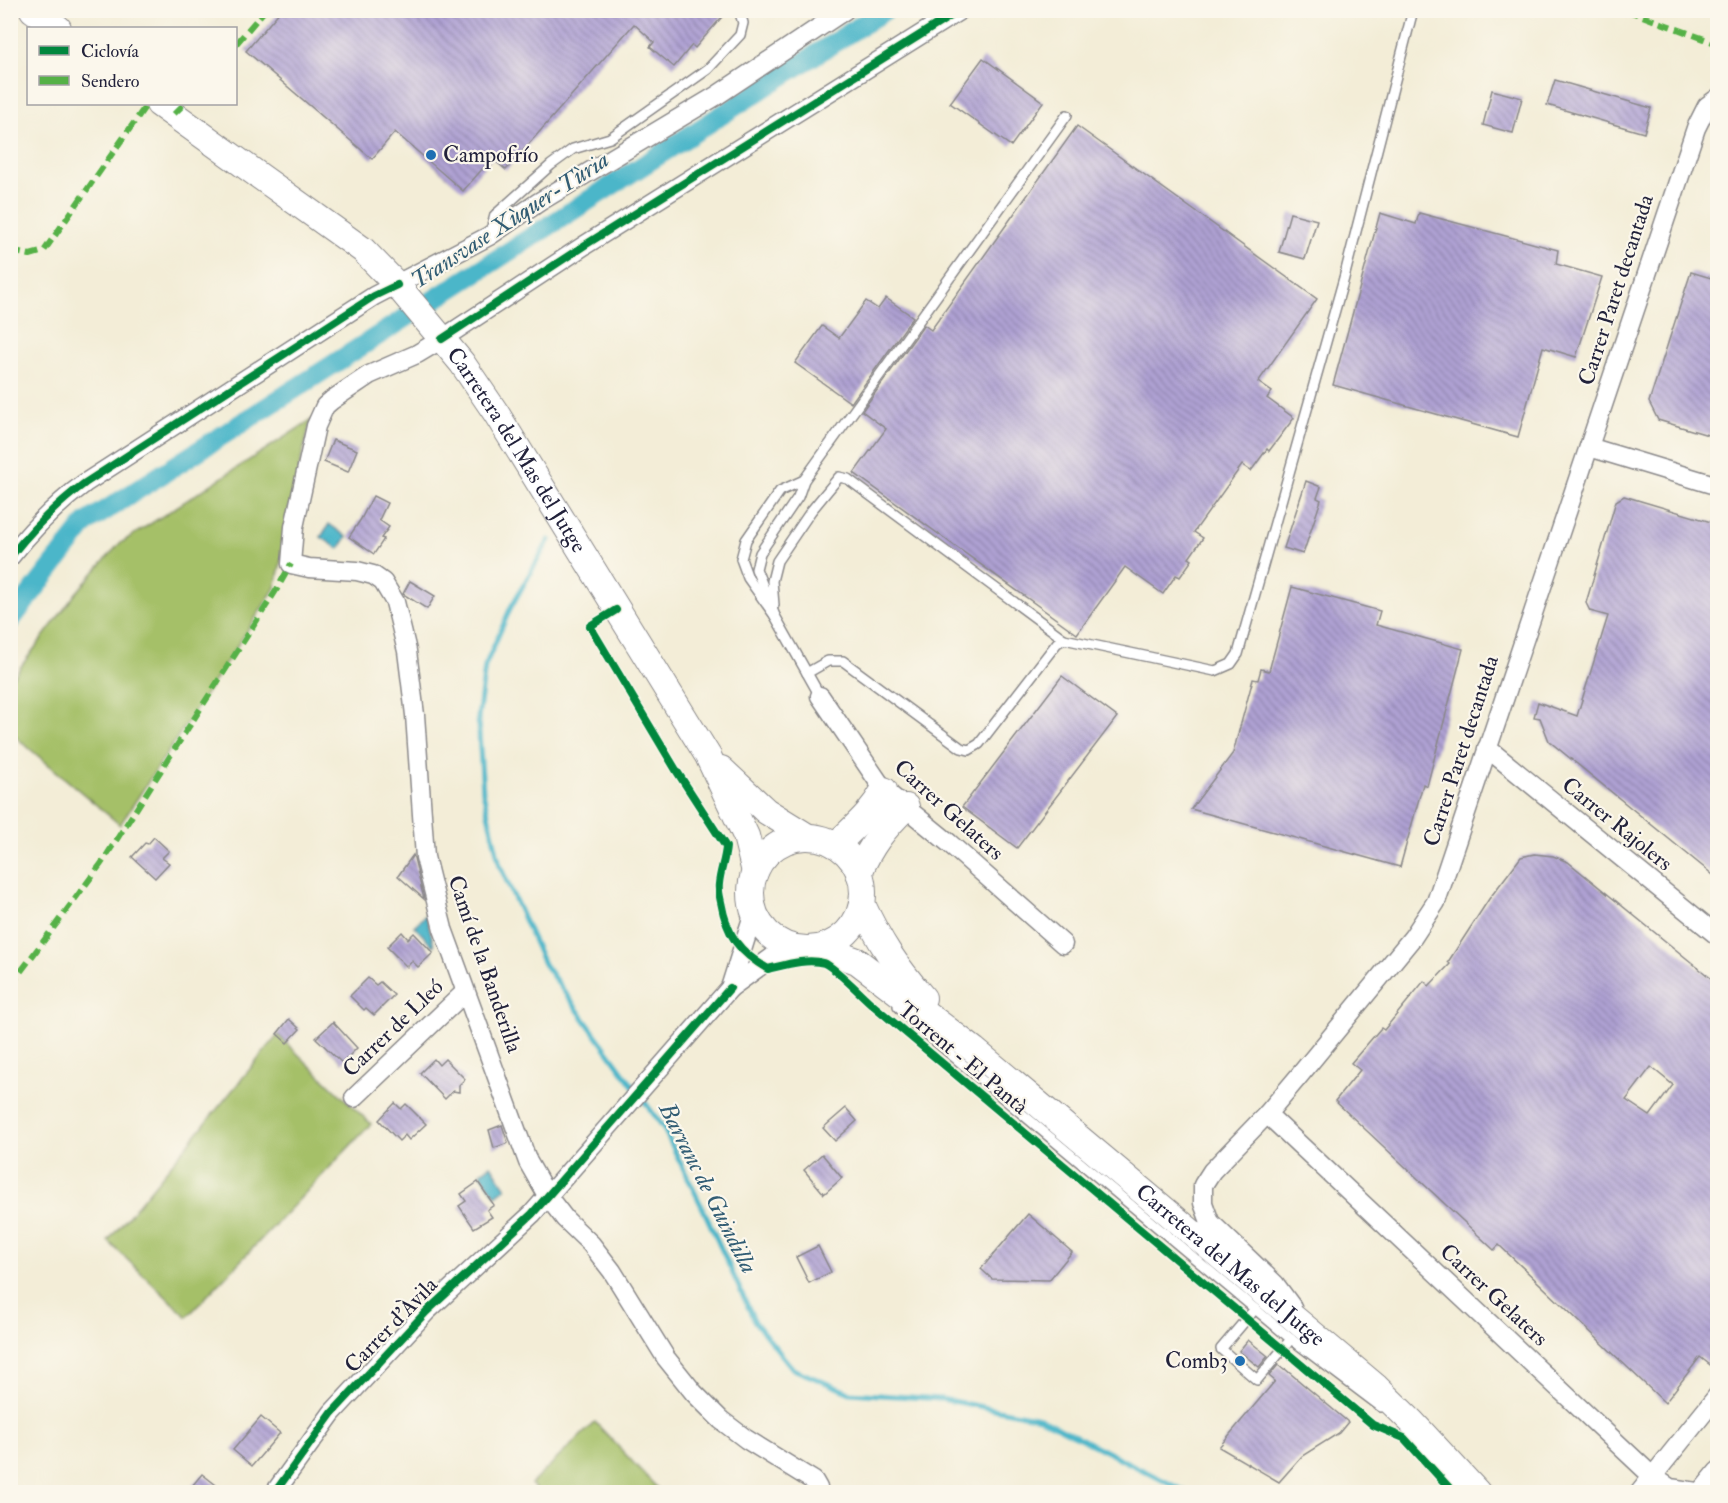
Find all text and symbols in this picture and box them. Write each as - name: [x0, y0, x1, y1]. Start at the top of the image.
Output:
- legend: [27, 27, 237, 105]
- text: Ciclovía: [81, 40, 140, 63]
- text: Sendero: [81, 70, 140, 93]
- place label: Campofrío: [443, 141, 538, 170]
- water label: Transvase Xùquer-Tùria: [405, 144, 615, 296]
- marker: Campofrío: [424, 148, 438, 162]
- street label: Carrer Paret decantada: [1572, 190, 1660, 389]
- street label: Carretera del Mas del Jutge: [441, 341, 593, 558]
- street label: Carrer Paret decantada: [1417, 651, 1505, 850]
- street label: Carrer Gelaters: [888, 753, 1010, 867]
- street label: Carrer Rajolers: [1556, 771, 1678, 877]
- street label: Camí de la Banderilla: [442, 872, 529, 1057]
- street label: Carrer de Lleó: [337, 973, 449, 1083]
- street label: Torrent - El Pantà: [892, 995, 1035, 1121]
- water label: Barranc de Guindilla: [651, 1096, 764, 1279]
- street label: Carretera del Mas del Jutge: [1130, 1178, 1331, 1352]
- street label: Carrer Gelaters: [1434, 1238, 1554, 1352]
- street label: Carrer d'Àvila: [338, 1271, 444, 1379]
- place label: Comb3: [1165, 1347, 1228, 1375]
- marker: Comb3: [1233, 1354, 1247, 1368]

